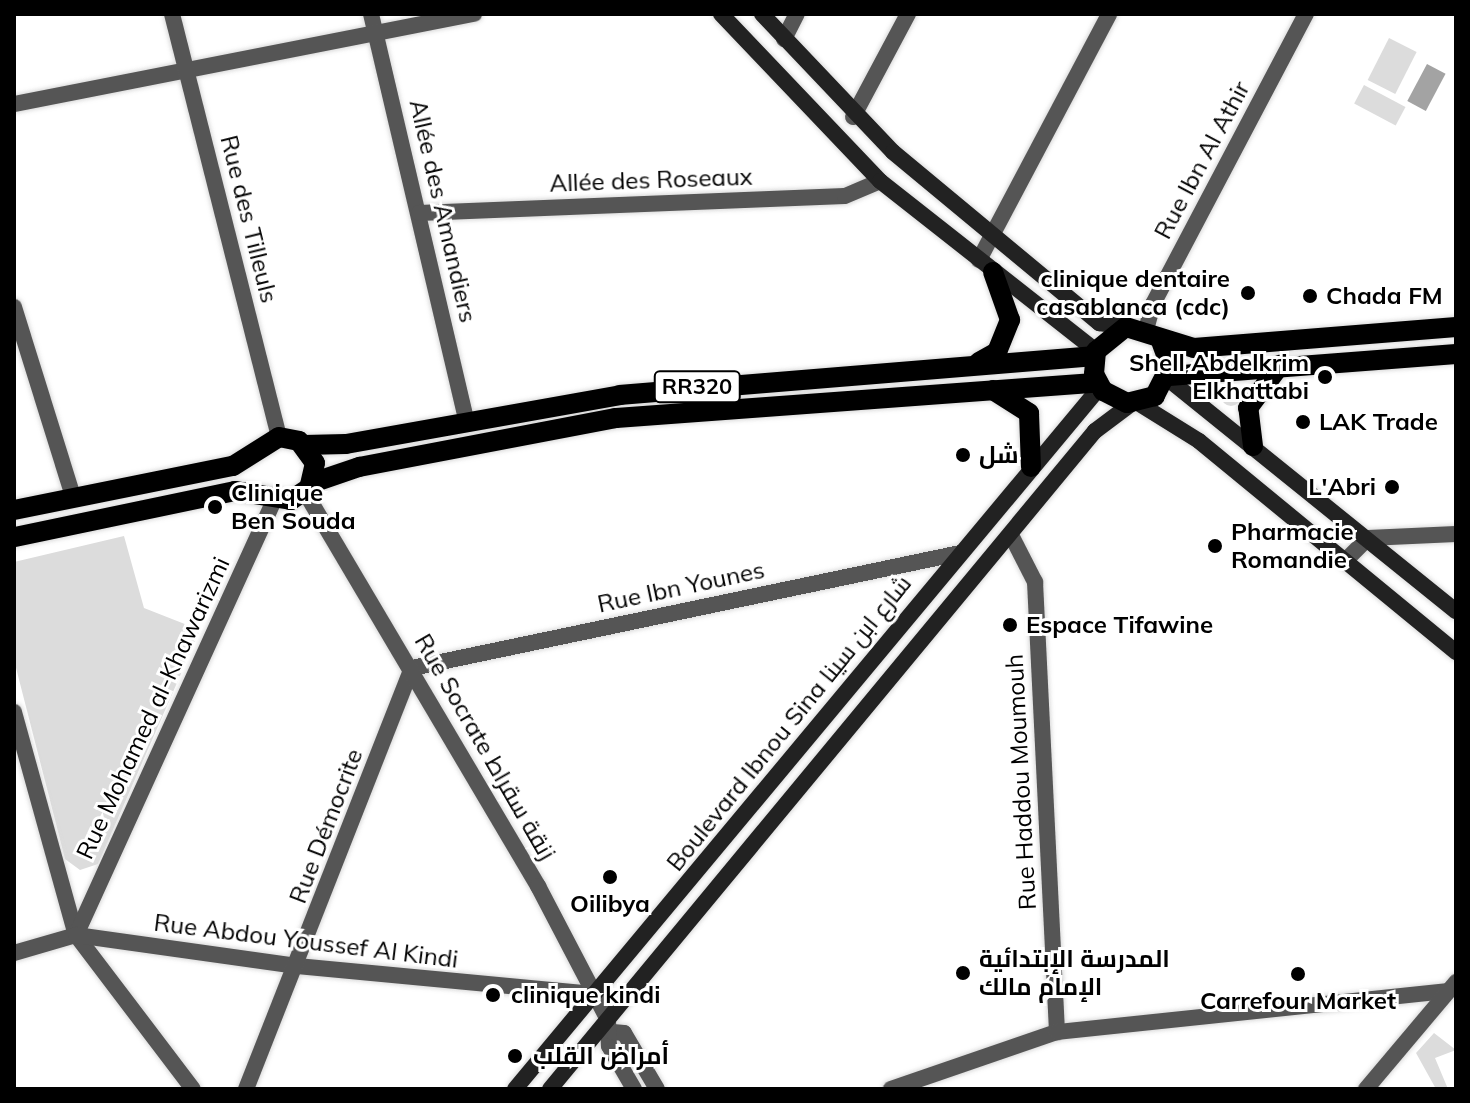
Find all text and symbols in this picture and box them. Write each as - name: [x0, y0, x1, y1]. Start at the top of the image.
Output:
- street label: Rue Ibn Al Athir: [1148, 76, 1256, 244]
- street label: Allée des Amandiers: [403, 97, 483, 325]
- street label: Rue des Tilleuls: [214, 132, 284, 306]
- street label: Allée des Roseaux: [549, 162, 753, 198]
- place label: clinique dentaire casablanca (cdc): [1036, 265, 1230, 321]
- marker: clinique dentaire casablanca (cdc): [1237, 282, 1259, 304]
- place label: Chada FM: [1326, 282, 1443, 310]
- marker: Chada FM: [1301, 287, 1319, 305]
- place label: Shell Abdelkrim Elkhattabi: [1129, 349, 1309, 405]
- marker: Shell Abdelkrim Elkhattabi: [1316, 368, 1334, 386]
- road number: RR320: [653, 369, 741, 405]
- place label: LAK Trade: [1319, 408, 1438, 436]
- marker: LAK Trade: [1294, 413, 1312, 431]
- place label: شل: [979, 441, 1018, 469]
- marker: شل: [954, 446, 972, 464]
- place label: L'Abri: [1308, 473, 1376, 501]
- marker: L'Abri: [1383, 478, 1401, 496]
- place label: Clinique Ben Souda: [231, 479, 356, 535]
- marker: Clinique Ben Souda: [206, 498, 224, 516]
- place label: Pharmacie Romandie: [1231, 518, 1354, 574]
- marker: Pharmacie Romandie: [1206, 537, 1224, 555]
- street label: Rue Mohamed al-Khawarizmi: [70, 552, 236, 864]
- street label: Rue Ibn Younes: [595, 555, 767, 619]
- street label: Boulevard Ibnou Sina شارع ابن سينا: [661, 569, 917, 877]
- place label: Espace Tifawine: [1026, 611, 1213, 639]
- marker: Espace Tifawine: [1001, 616, 1019, 634]
- street label: Rue Socrate زنقة سقراط: [408, 629, 562, 865]
- street label: Rue Haddou Moumouh: [1000, 653, 1042, 911]
- street label: Rue Démocrite: [283, 745, 369, 907]
- marker: Oilibya: [601, 868, 619, 886]
- place label: Oilibya: [570, 890, 650, 918]
- street label: Rue Abdou Youssef Al Kindi: [152, 908, 460, 974]
- place label: المدرسة الإبتدائية الإمام مالك: [979, 945, 1170, 1001]
- marker: المدرسة الإبتدائية الإمام مالك: [954, 964, 972, 982]
- marker: Carrefour Market: [1289, 965, 1307, 983]
- place label: clinique kindi: [511, 981, 660, 1009]
- marker: clinique kindi: [482, 984, 504, 1006]
- place label: Carrefour Market: [1200, 987, 1396, 1015]
- place label: أمراض القلب: [533, 1042, 669, 1070]
- marker: أمراض القلب: [504, 1045, 526, 1067]

